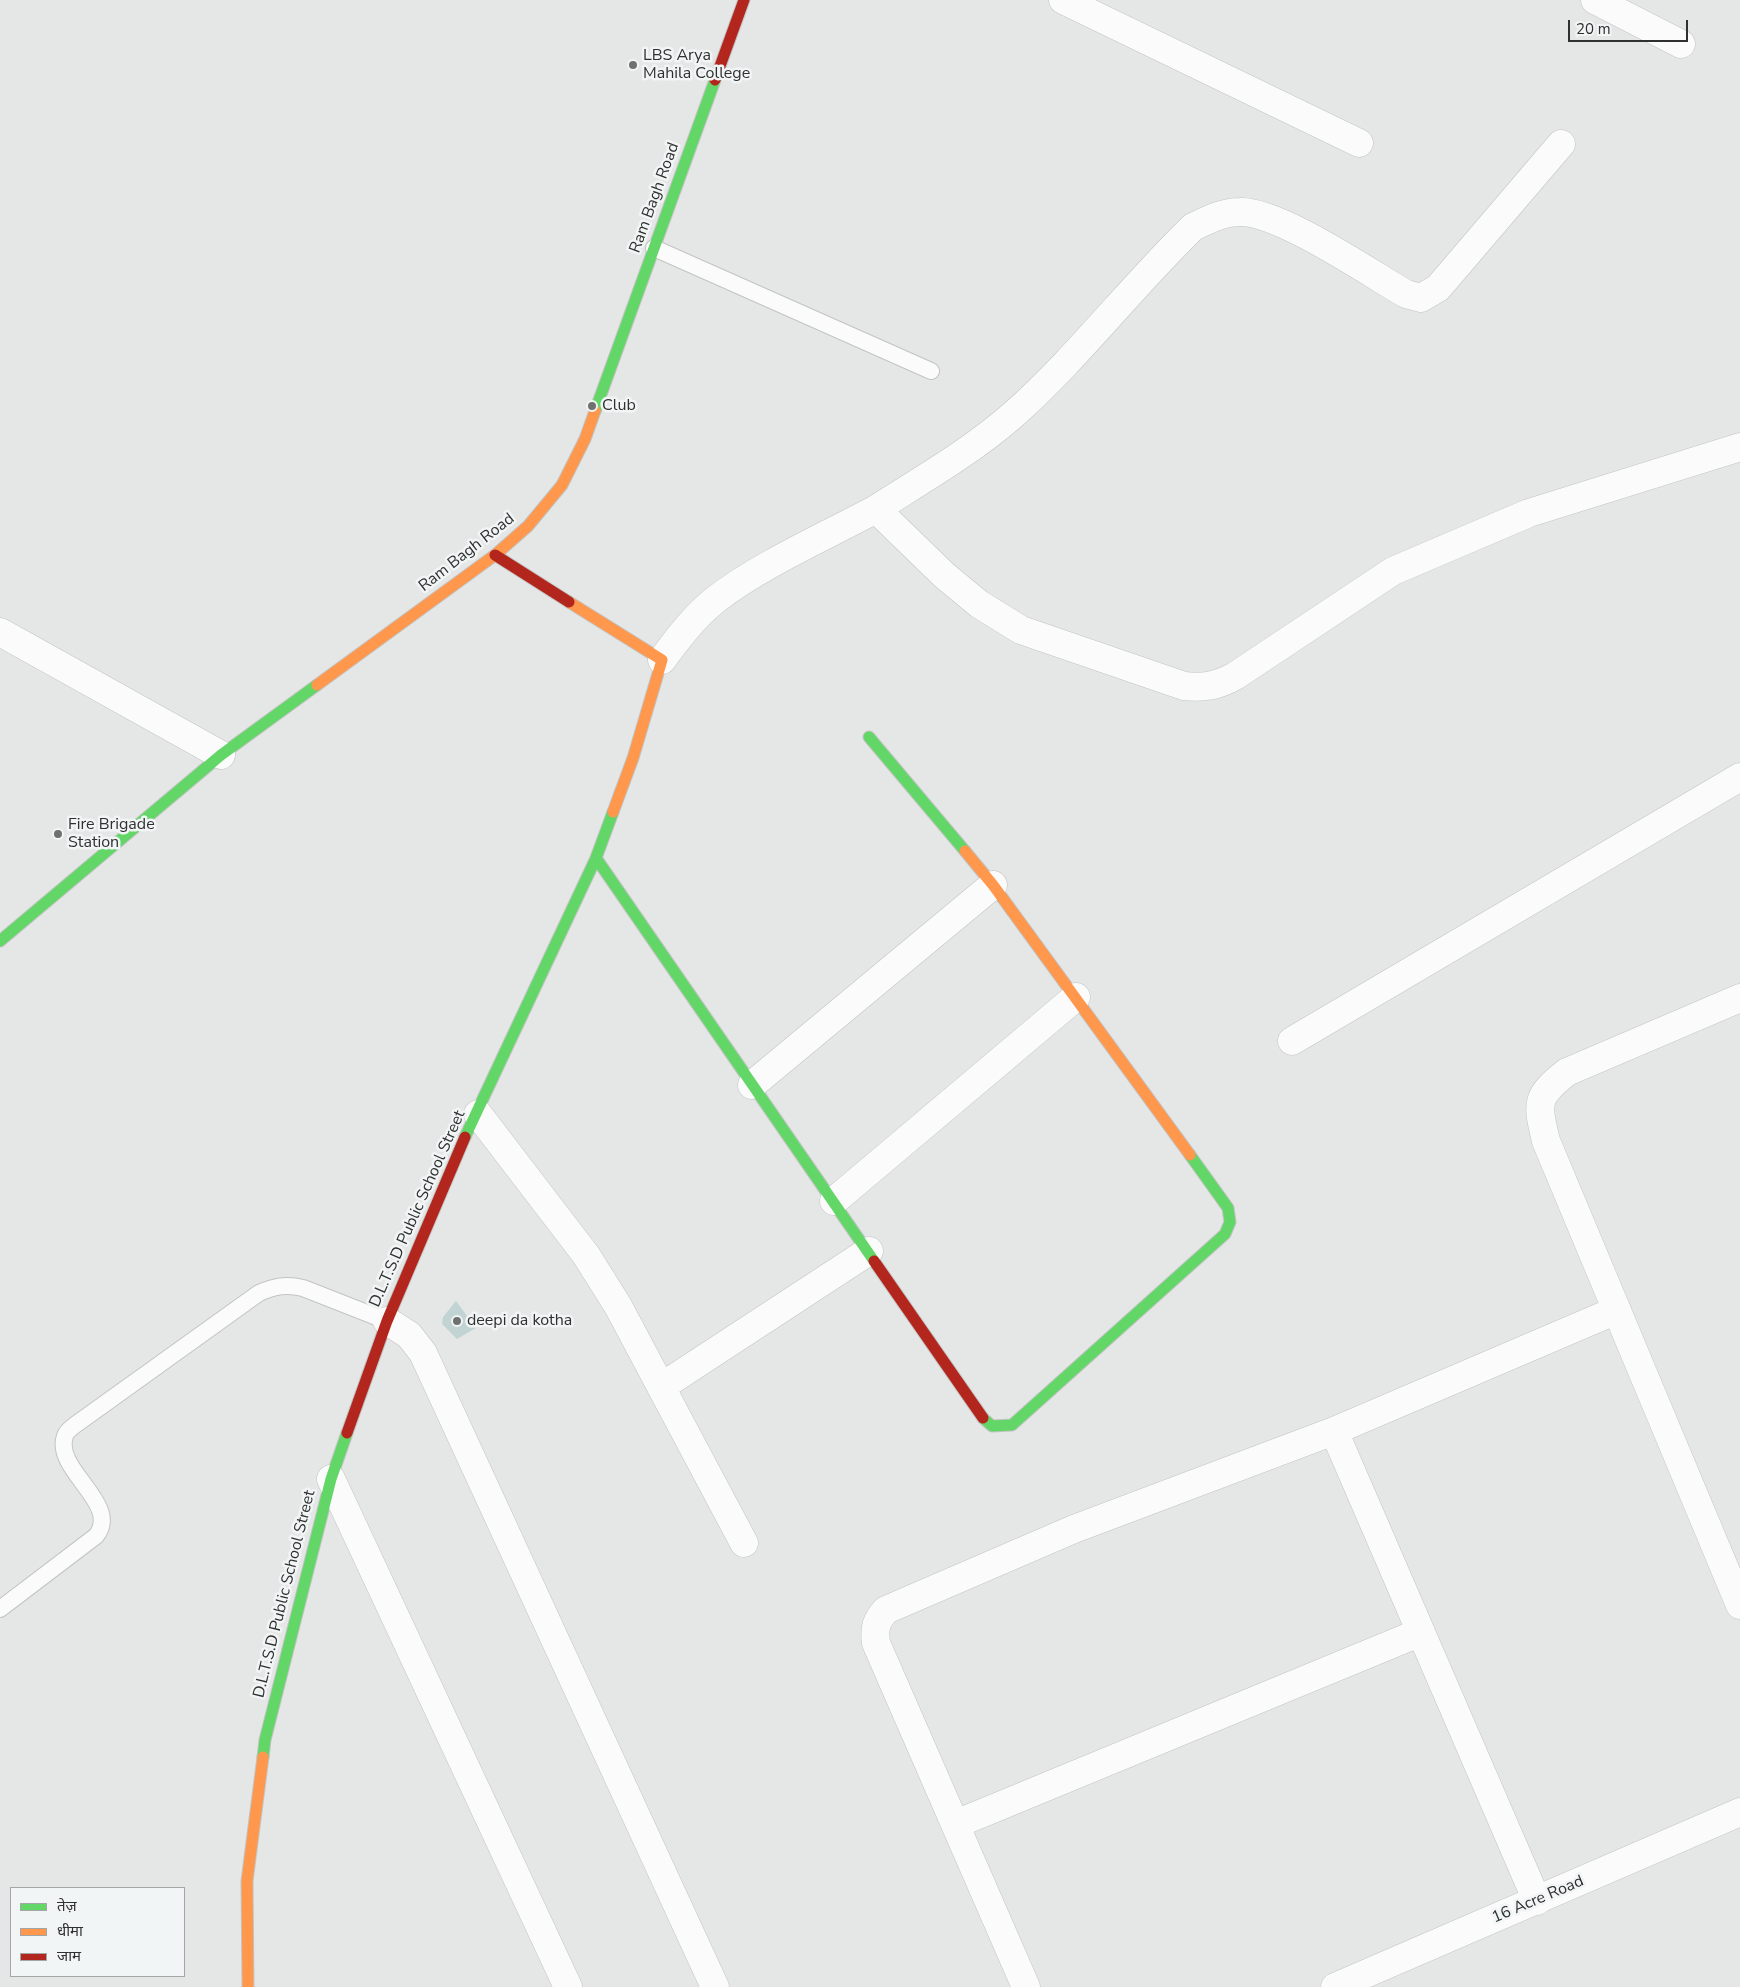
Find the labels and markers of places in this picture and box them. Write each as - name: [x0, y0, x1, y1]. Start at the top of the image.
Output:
- place label: LBS Arya Mahila College: [643, 46, 750, 84]
- marker: LBS Arya Mahila College: [627, 59, 639, 71]
- place label: Club: [602, 396, 636, 416]
- marker: Club: [586, 400, 598, 412]
- place label: Fire Brigade Station: [68, 815, 155, 853]
- marker: Fire Brigade Station: [52, 828, 64, 840]
- place label: deepi da kotha: [467, 1311, 572, 1331]
- marker: deepi da kotha: [451, 1315, 463, 1327]

